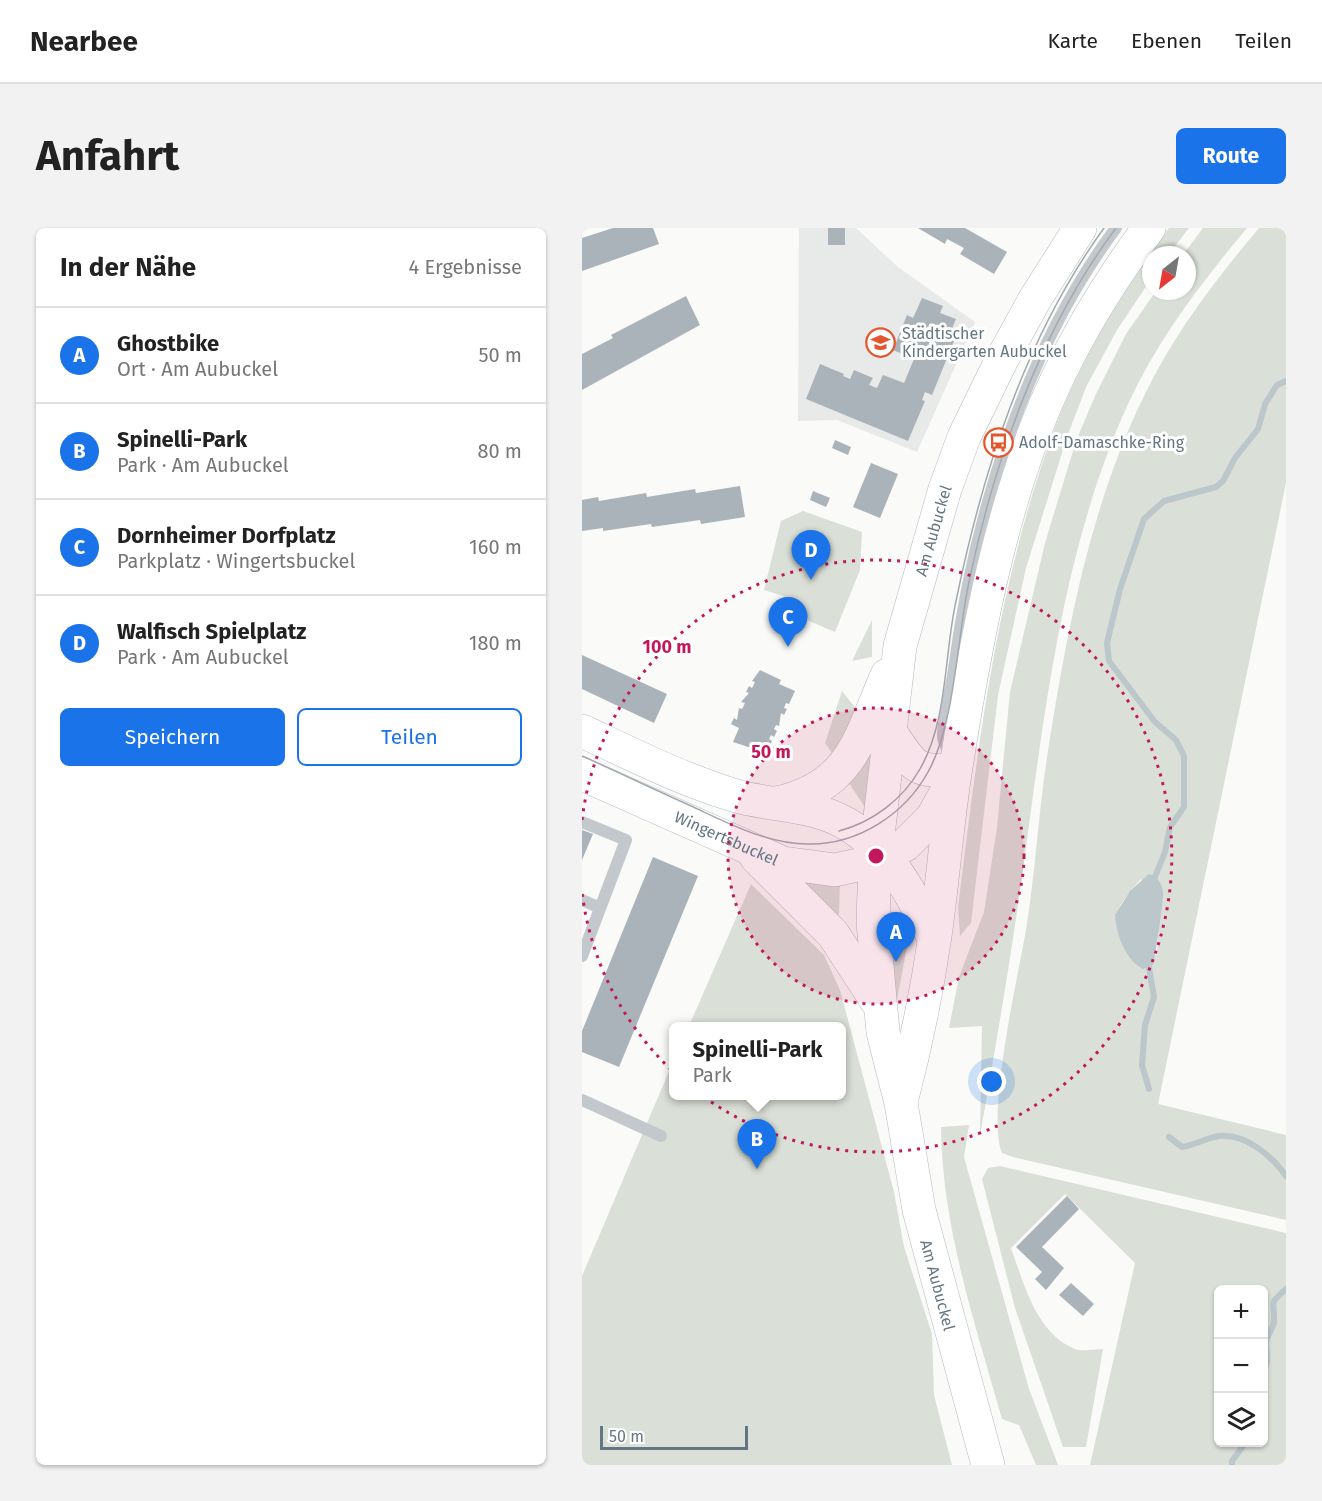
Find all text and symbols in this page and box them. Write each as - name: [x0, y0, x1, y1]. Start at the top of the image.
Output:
- text: Nearbee: [30, 25, 138, 58]
- text: Karte: [1047, 28, 1098, 54]
- text: Ebenen: [1131, 28, 1202, 54]
- text: Teilen: [1235, 28, 1292, 54]
- button: Route: [1176, 128, 1286, 184]
- text: Anfahrt: [36, 131, 179, 181]
- north arrow: [1142, 246, 1196, 300]
- text: In der Nähe: [60, 252, 196, 283]
- text: 4 Ergebnisse: [409, 255, 522, 279]
- place label: Städtischer Kindergarten Aubuckel: [902, 324, 1067, 361]
- school or university icon: Städtischer Kindergarten Aubuckel: [865, 326, 897, 358]
- text: Ghostbike: [117, 330, 219, 357]
- text: A: [74, 343, 85, 367]
- text: 50 m: [478, 343, 522, 367]
- text: Ort · Am Aubuckel: [117, 357, 278, 381]
- text: Spinelli-Park: [117, 426, 247, 453]
- bus stop icon: Adolf-Damaschke-Ring: [982, 426, 1014, 458]
- place label: Adolf-Damaschke-Ring: [1019, 433, 1185, 452]
- text: B: [73, 439, 86, 463]
- text: 80 m: [477, 439, 522, 463]
- text: Park · Am Aubuckel: [117, 453, 289, 477]
- street label: Am Aubuckel: [912, 482, 956, 578]
- text: Dornheimer Dorfplatz: [117, 522, 336, 549]
- pin: D: [792, 530, 830, 580]
- text: C: [74, 535, 85, 559]
- text: 160 m: [469, 535, 522, 559]
- text: Parkplatz · Wingertsbuckel: [117, 549, 355, 573]
- pin: C: [768, 598, 808, 647]
- text: Walfisch Spielplatz: [117, 618, 306, 645]
- text: D: [73, 631, 86, 655]
- text: 180 m: [469, 631, 522, 655]
- text: 100 m: [643, 636, 691, 658]
- text: Park · Am Aubuckel: [117, 645, 289, 669]
- button: Speichern: [60, 708, 285, 766]
- button: Teilen: [297, 708, 522, 766]
- text: 50 m: [751, 741, 791, 763]
- street label: Wingertsbuckel: [672, 807, 781, 870]
- centre of rings: [866, 846, 886, 866]
- pin: A: [876, 912, 916, 962]
- popup: [669, 1022, 846, 1100]
- text: Spinelli-Park: [692, 1036, 823, 1063]
- text: Park: [692, 1063, 732, 1087]
- your location: [977, 1067, 1006, 1096]
- pin: B: [738, 1120, 777, 1169]
- street label: Am Aubuckel: [916, 1237, 959, 1333]
- map controls: [1214, 1285, 1268, 1447]
- button: +: [1214, 1285, 1268, 1339]
- button: −: [1214, 1339, 1268, 1393]
- button: layers: [1214, 1393, 1268, 1447]
- scale bar: [600, 1423, 748, 1450]
- text: 50 m: [609, 1427, 644, 1446]

